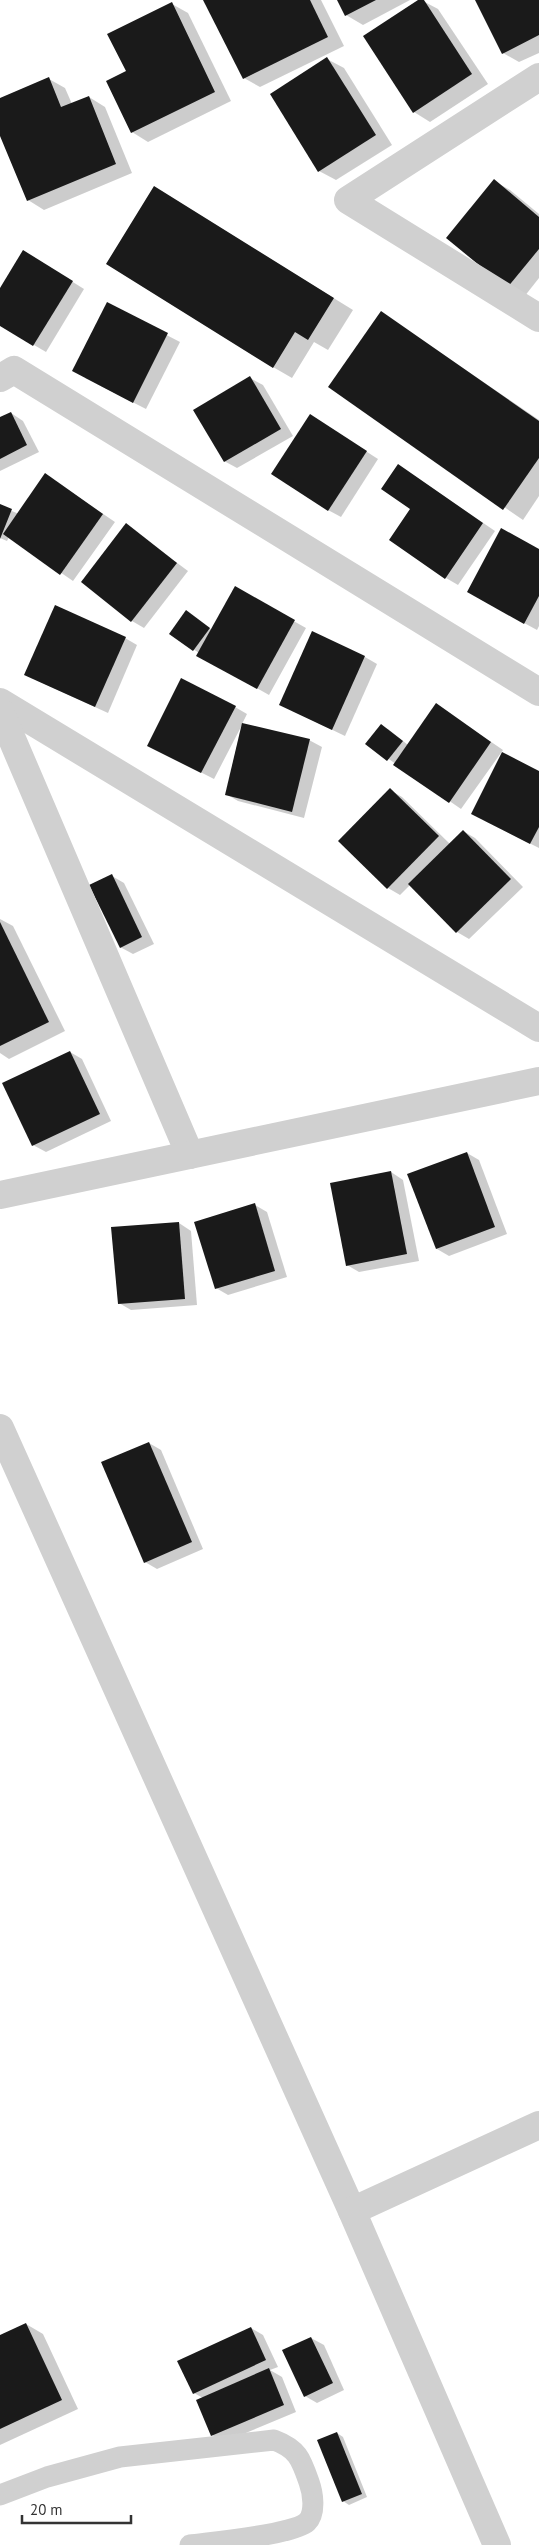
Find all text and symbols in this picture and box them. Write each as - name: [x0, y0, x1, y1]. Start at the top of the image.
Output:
- scale bar: [22, 2492, 131, 2524]
- text: 20 m: [30, 2500, 63, 2519]

